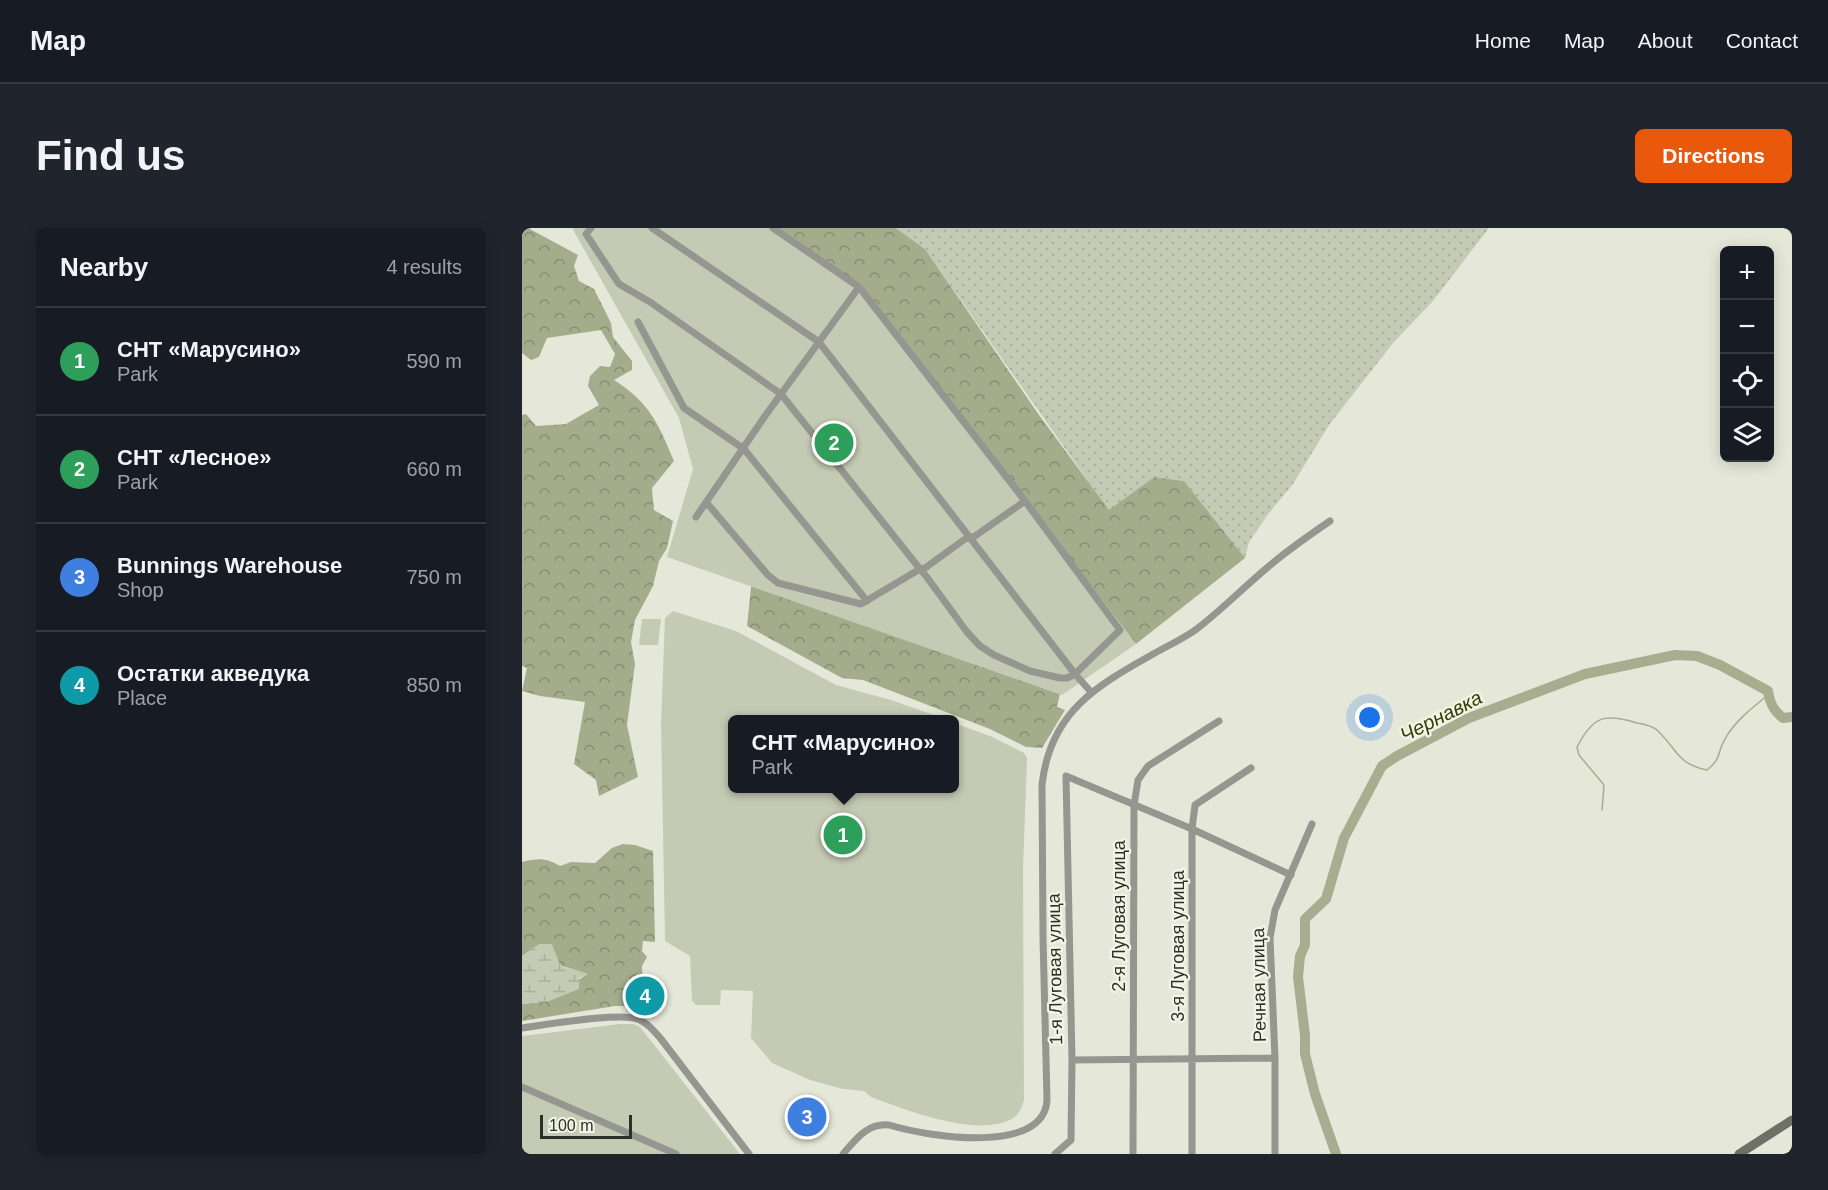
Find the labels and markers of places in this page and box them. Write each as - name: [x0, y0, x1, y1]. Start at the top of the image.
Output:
- pin: 2: [814, 420, 854, 466]
- pin: 1: [824, 812, 862, 858]
- pin: 4: [626, 974, 664, 1018]
- pin: 3: [788, 1094, 826, 1140]

